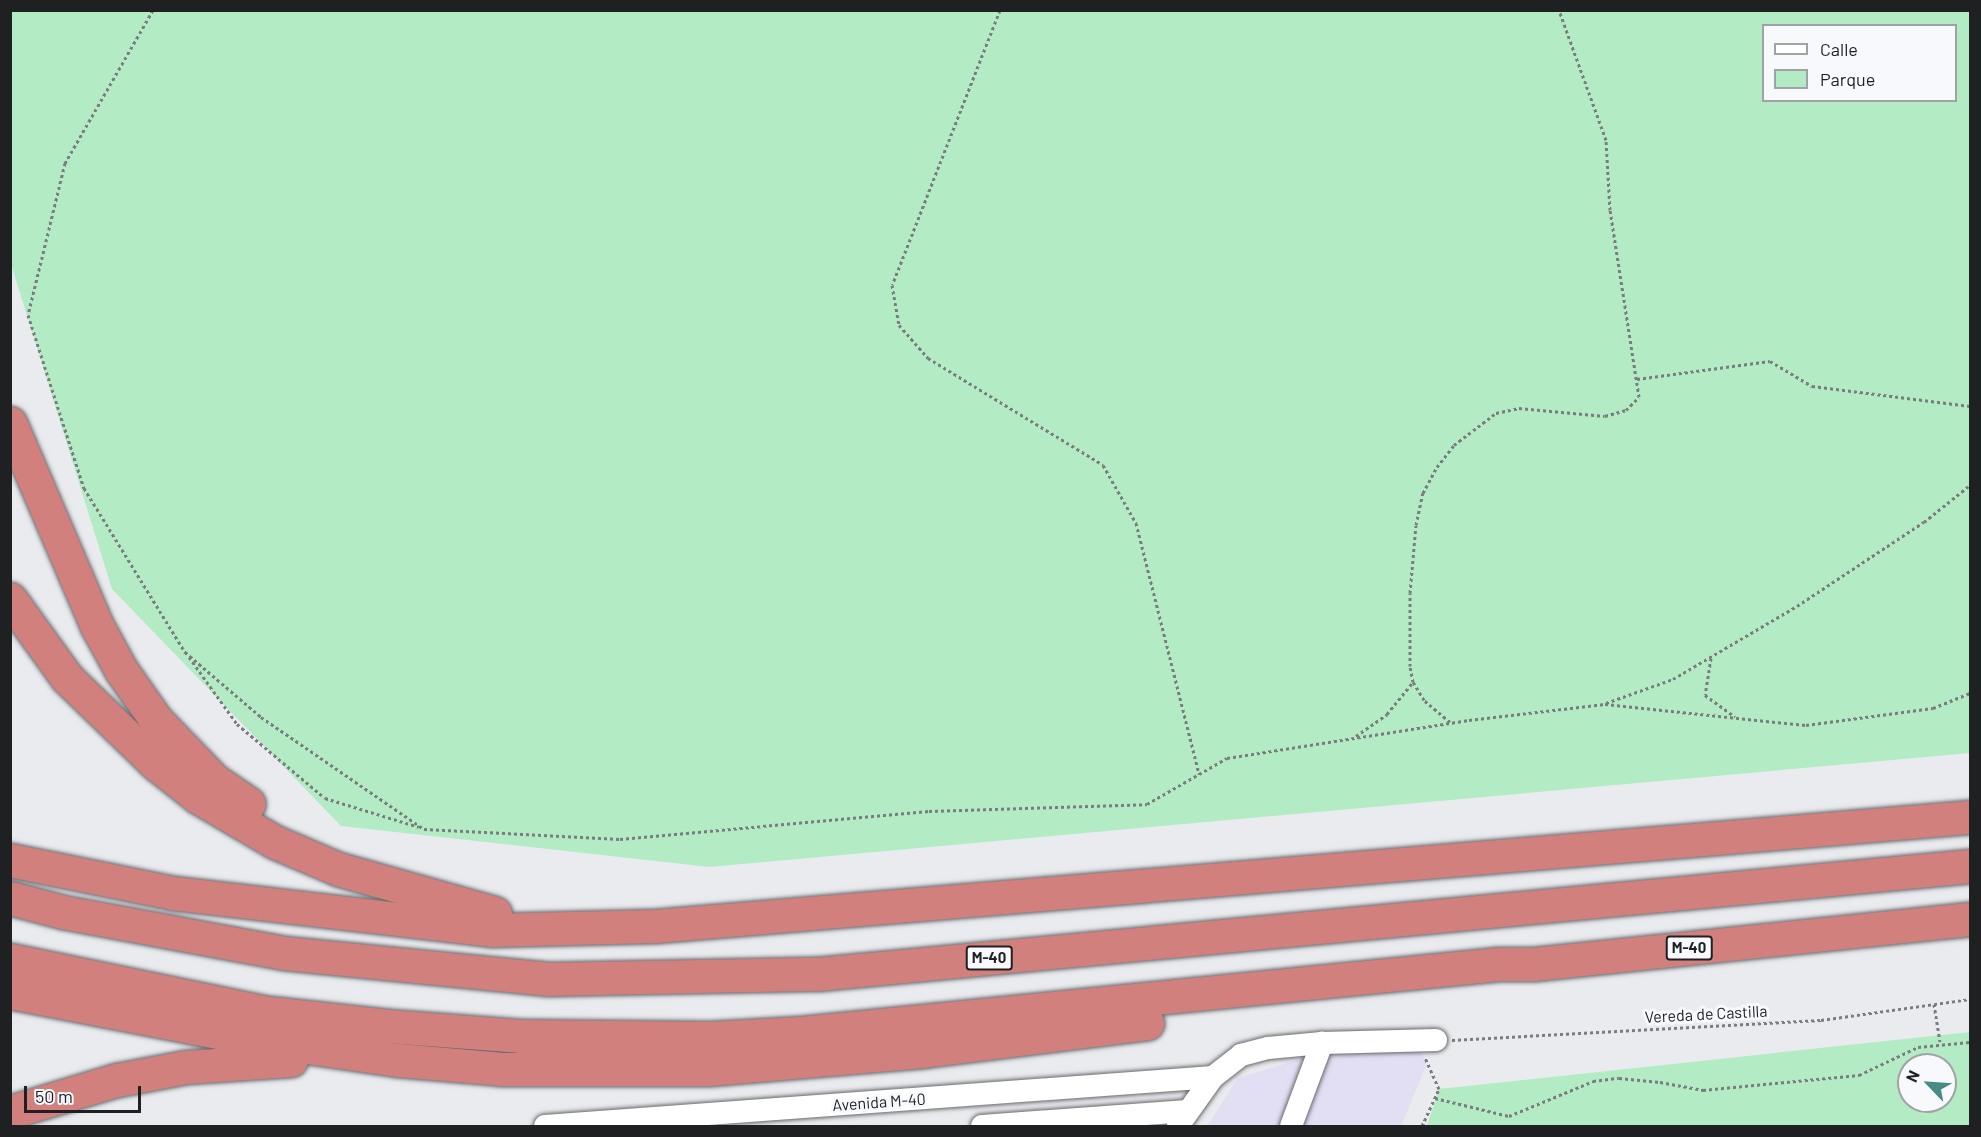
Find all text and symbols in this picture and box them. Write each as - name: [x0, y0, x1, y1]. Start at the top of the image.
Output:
- legend: [1762, 24, 1957, 102]
- text: Calle: [1820, 38, 1858, 60]
- text: Parque: [1820, 68, 1875, 90]
- road number: M-40: [1665, 936, 1713, 960]
- road number: M-40: [965, 946, 1013, 970]
- street label: Vereda de Castilla: [1644, 1001, 1768, 1027]
- north arrow: [1897, 1053, 1957, 1113]
- text: N: [1901, 1067, 1923, 1085]
- scale bar: [27, 1074, 144, 1112]
- text: 50 m: [35, 1085, 73, 1107]
- street label: Avenida M-40: [832, 1089, 926, 1115]

